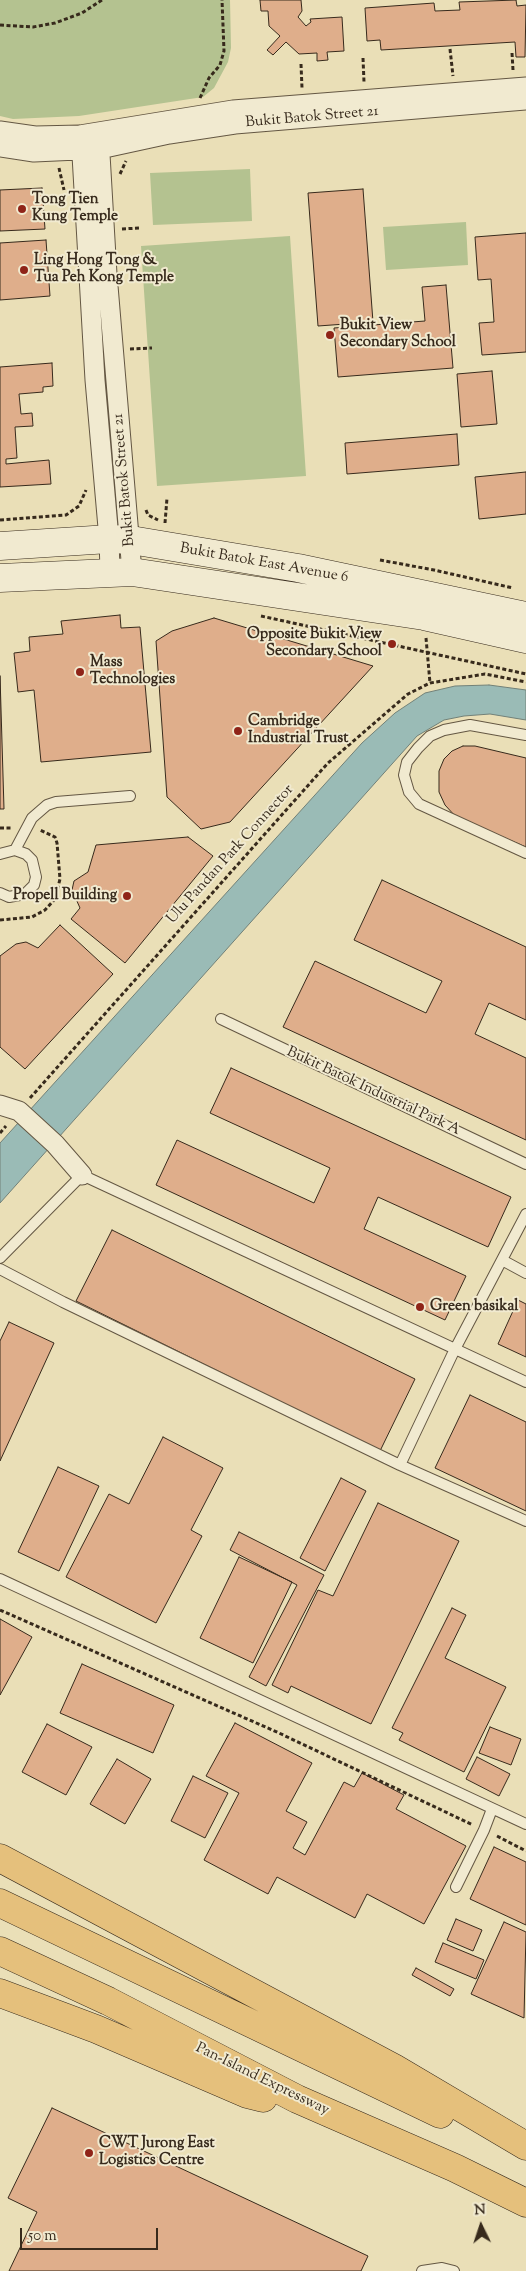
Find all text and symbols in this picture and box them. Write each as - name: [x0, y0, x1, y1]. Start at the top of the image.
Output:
- street label: Bukit Batok Street 21: [245, 103, 379, 133]
- place label: Tong Tien Kung Temple: [32, 191, 118, 226]
- marker: Tong Tien Kung Temple: [16, 203, 28, 215]
- place label: Ling Hong Tong & Tua Peh Kong Temple: [34, 252, 174, 287]
- marker: Ling Hong Tong & Tua Peh Kong Temple: [18, 264, 30, 276]
- place label: Bukit View Secondary School: [340, 317, 456, 352]
- marker: Bukit View Secondary School: [324, 329, 336, 341]
- street label: Bukit Batok Street 21: [110, 413, 140, 547]
- street label: Bukit Batok East Avenue 6: [178, 540, 350, 588]
- place label: Opposite Bukit View Secondary School: [247, 626, 382, 661]
- marker: Opposite Bukit View Secondary School: [386, 638, 398, 650]
- place label: Mass Technologies: [90, 654, 175, 689]
- marker: Mass Technologies: [74, 666, 86, 678]
- place label: Cambridge Industrial Trust: [248, 713, 348, 748]
- marker: Cambridge Industrial Trust: [232, 725, 244, 737]
- street label: Ulu Pandan Park Connector: [164, 782, 298, 928]
- place label: Propell Building: [13, 887, 117, 905]
- marker: Propell Building: [121, 890, 133, 902]
- street label: Bukit Batok Industrial Park A: [283, 1044, 463, 1140]
- place label: Green basikal: [430, 1298, 518, 1316]
- marker: Green basikal: [414, 1301, 426, 1313]
- street label: Pan-Island Expressway: [192, 2040, 332, 2120]
- place label: CWT Jurong East Logistics Centre: [99, 2135, 215, 2170]
- marker: CWT Jurong East Logistics Centre: [83, 2147, 95, 2159]
- north arrow: [456, 2201, 506, 2251]
- text: N: [474, 2201, 486, 2221]
- scale bar: [22, 2218, 160, 2250]
- text: 50 m: [28, 2226, 57, 2247]

